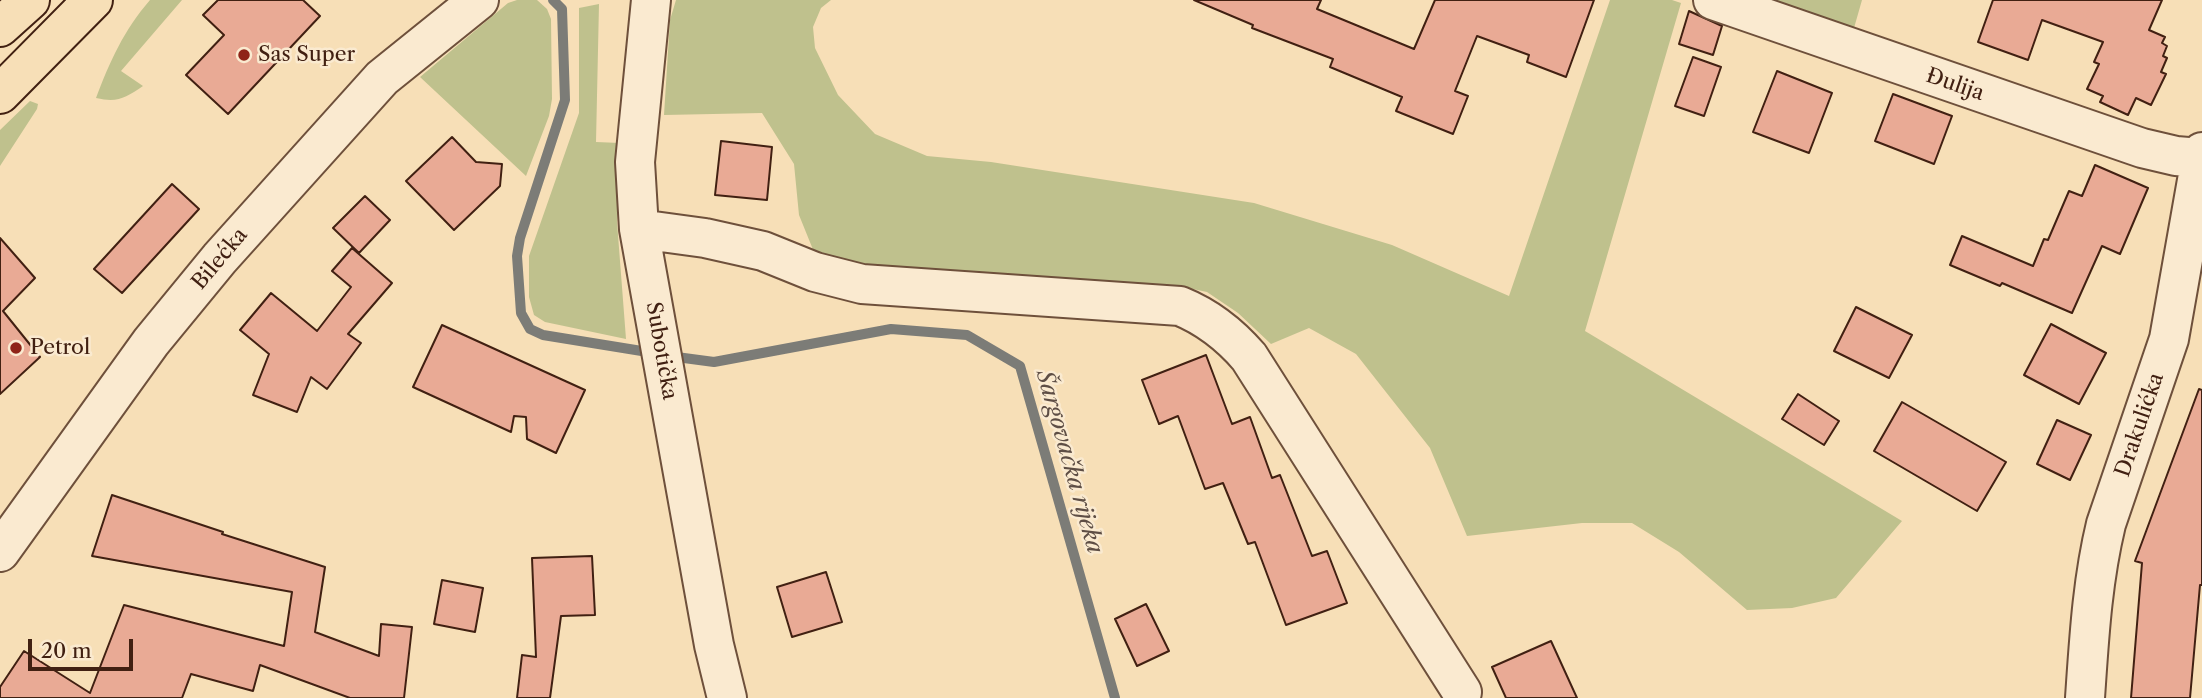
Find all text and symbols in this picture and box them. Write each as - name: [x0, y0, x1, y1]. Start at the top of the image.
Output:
- place label: Sas Super: [258, 42, 355, 68]
- marker: Sas Super: [236, 47, 252, 63]
- street label: Đulija: [1923, 63, 1987, 107]
- street label: Bilećka: [187, 223, 253, 295]
- street label: Subotička: [640, 300, 682, 402]
- place label: Petrol: [30, 335, 90, 361]
- marker: Petrol: [8, 340, 24, 356]
- water label: Šargovačka rijeka: [1030, 367, 1108, 557]
- street label: Drakulićka: [2110, 370, 2170, 480]
- scale bar: [32, 624, 136, 668]
- text: 20 m: [41, 638, 92, 663]

